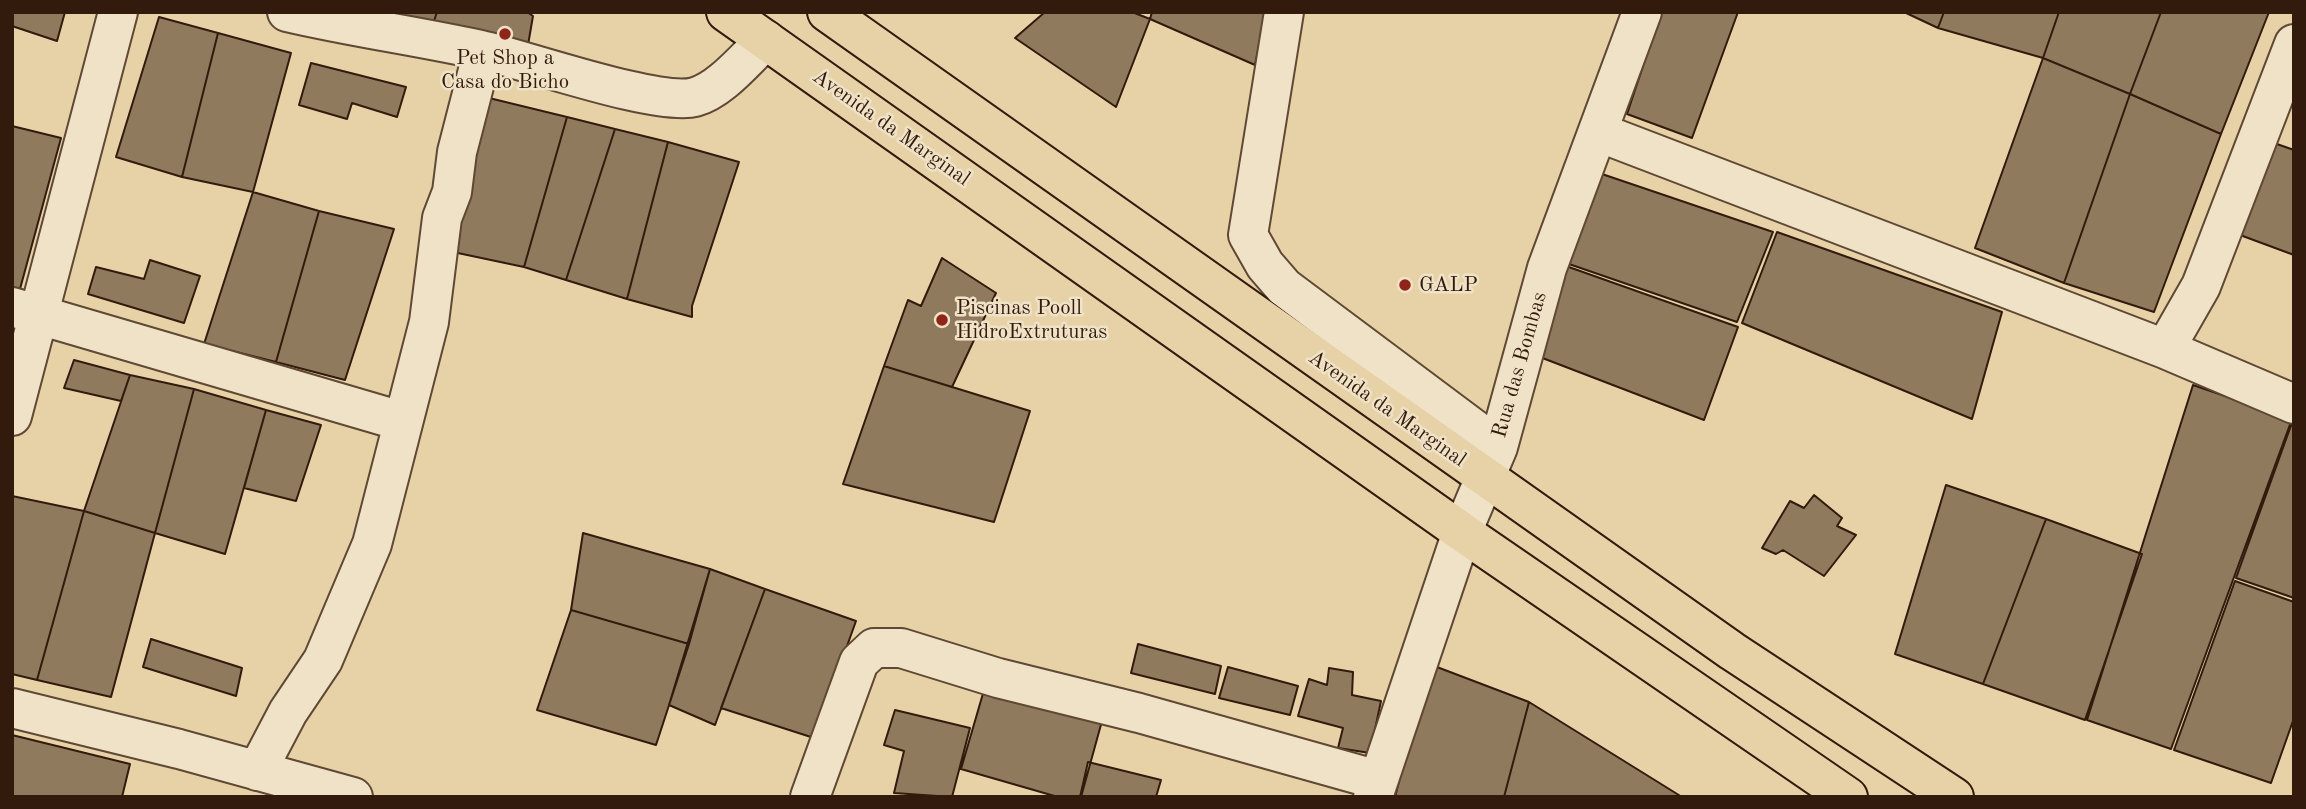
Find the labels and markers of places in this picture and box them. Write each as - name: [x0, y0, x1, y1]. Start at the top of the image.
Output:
- marker: Pet Shop a Casa do Bicho: [497, 26, 513, 42]
- place label: Pet Shop a Casa do Bicho: [441, 45, 569, 95]
- place label: GALP: [1419, 272, 1478, 298]
- marker: GALP: [1397, 277, 1413, 293]
- place label: Piscinas Pooll HidroExtruturas: [956, 295, 1107, 345]
- marker: Piscinas Pooll HidroExtruturas: [934, 312, 950, 328]

